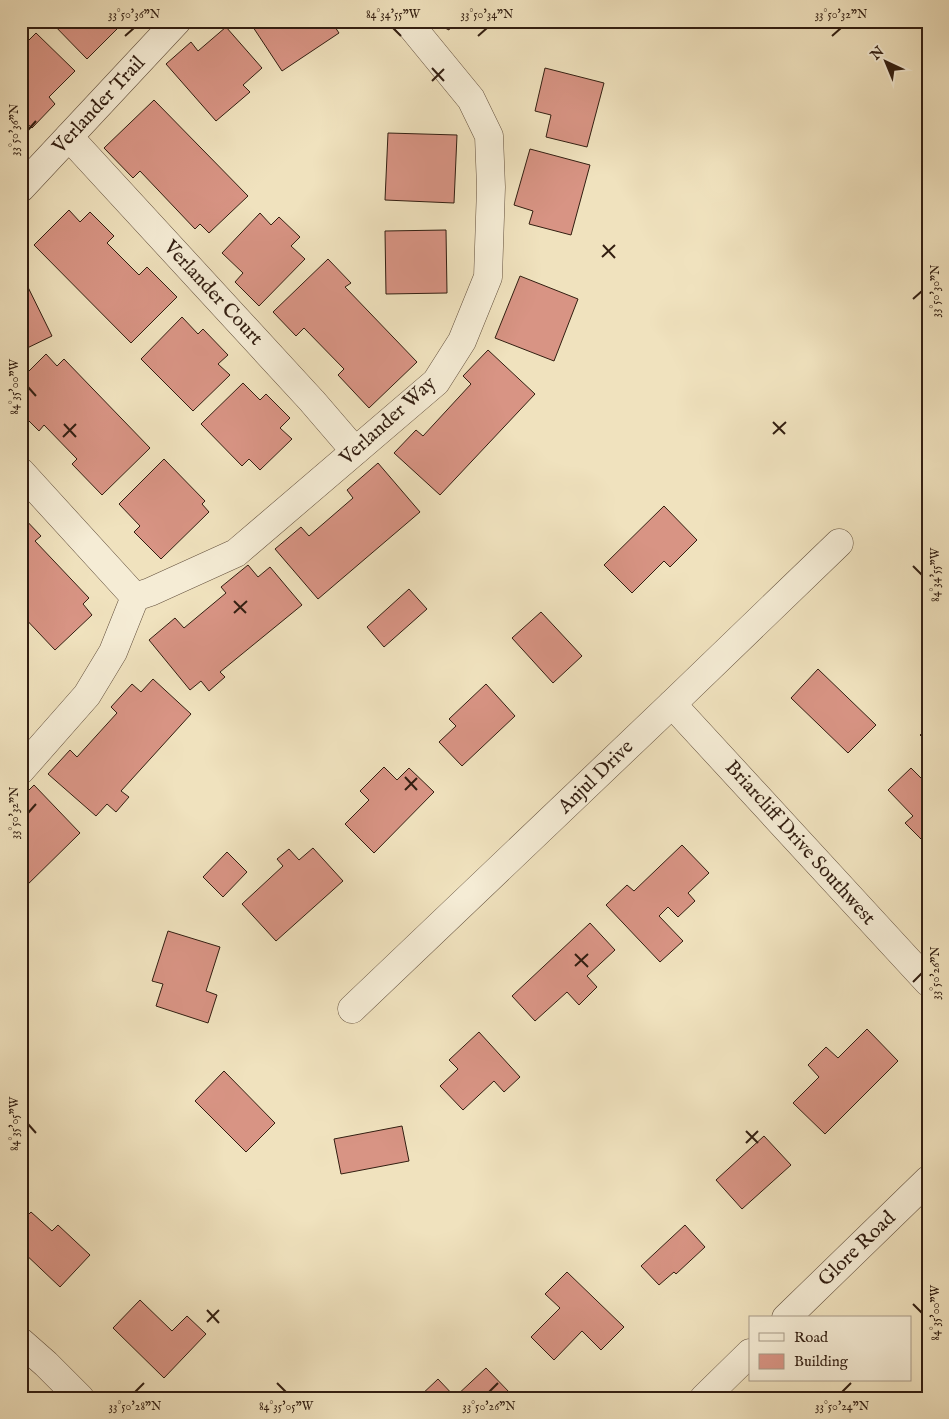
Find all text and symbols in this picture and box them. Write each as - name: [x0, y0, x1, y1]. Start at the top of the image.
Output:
- text: 33°50'36"N: [108, 7, 161, 22]
- text: 84°34'55"W: [366, 7, 421, 22]
- text: 33°50'34"N: [461, 7, 514, 22]
- text: 33°50'32"N: [815, 7, 868, 22]
- north arrow: [862, 38, 912, 88]
- text: N: [866, 43, 888, 65]
- street label: Verlander Trail: [47, 50, 151, 160]
- text: 33°50'36"N: [7, 103, 22, 156]
- street label: Verlander Court: [157, 235, 268, 351]
- text: 33°50'30"N: [928, 264, 943, 318]
- text: 84°35'00"W: [7, 359, 22, 415]
- street label: Verlander Way: [334, 371, 441, 471]
- text: 84°34'55"W: [928, 547, 943, 602]
- street label: Anjul Drive: [552, 735, 639, 820]
- street label: Briarcliff Drive Southwest: [719, 755, 881, 931]
- text: 33°50'32"N: [7, 786, 22, 839]
- text: 33°50'26"N: [928, 946, 943, 1000]
- text: 84°35'05"W: [7, 1096, 22, 1151]
- street label: Glore Road: [813, 1206, 901, 1292]
- text: 84°35'00"W: [928, 1285, 943, 1341]
- legend: [749, 1316, 912, 1382]
- text: Road: [794, 1328, 829, 1347]
- text: Building: [794, 1352, 849, 1371]
- text: 33°50'28"N: [109, 1399, 162, 1414]
- text: 84°35'05"W: [259, 1399, 314, 1414]
- text: 33°50'26"N: [462, 1399, 516, 1414]
- text: 33°50'24"N: [815, 1399, 870, 1414]

